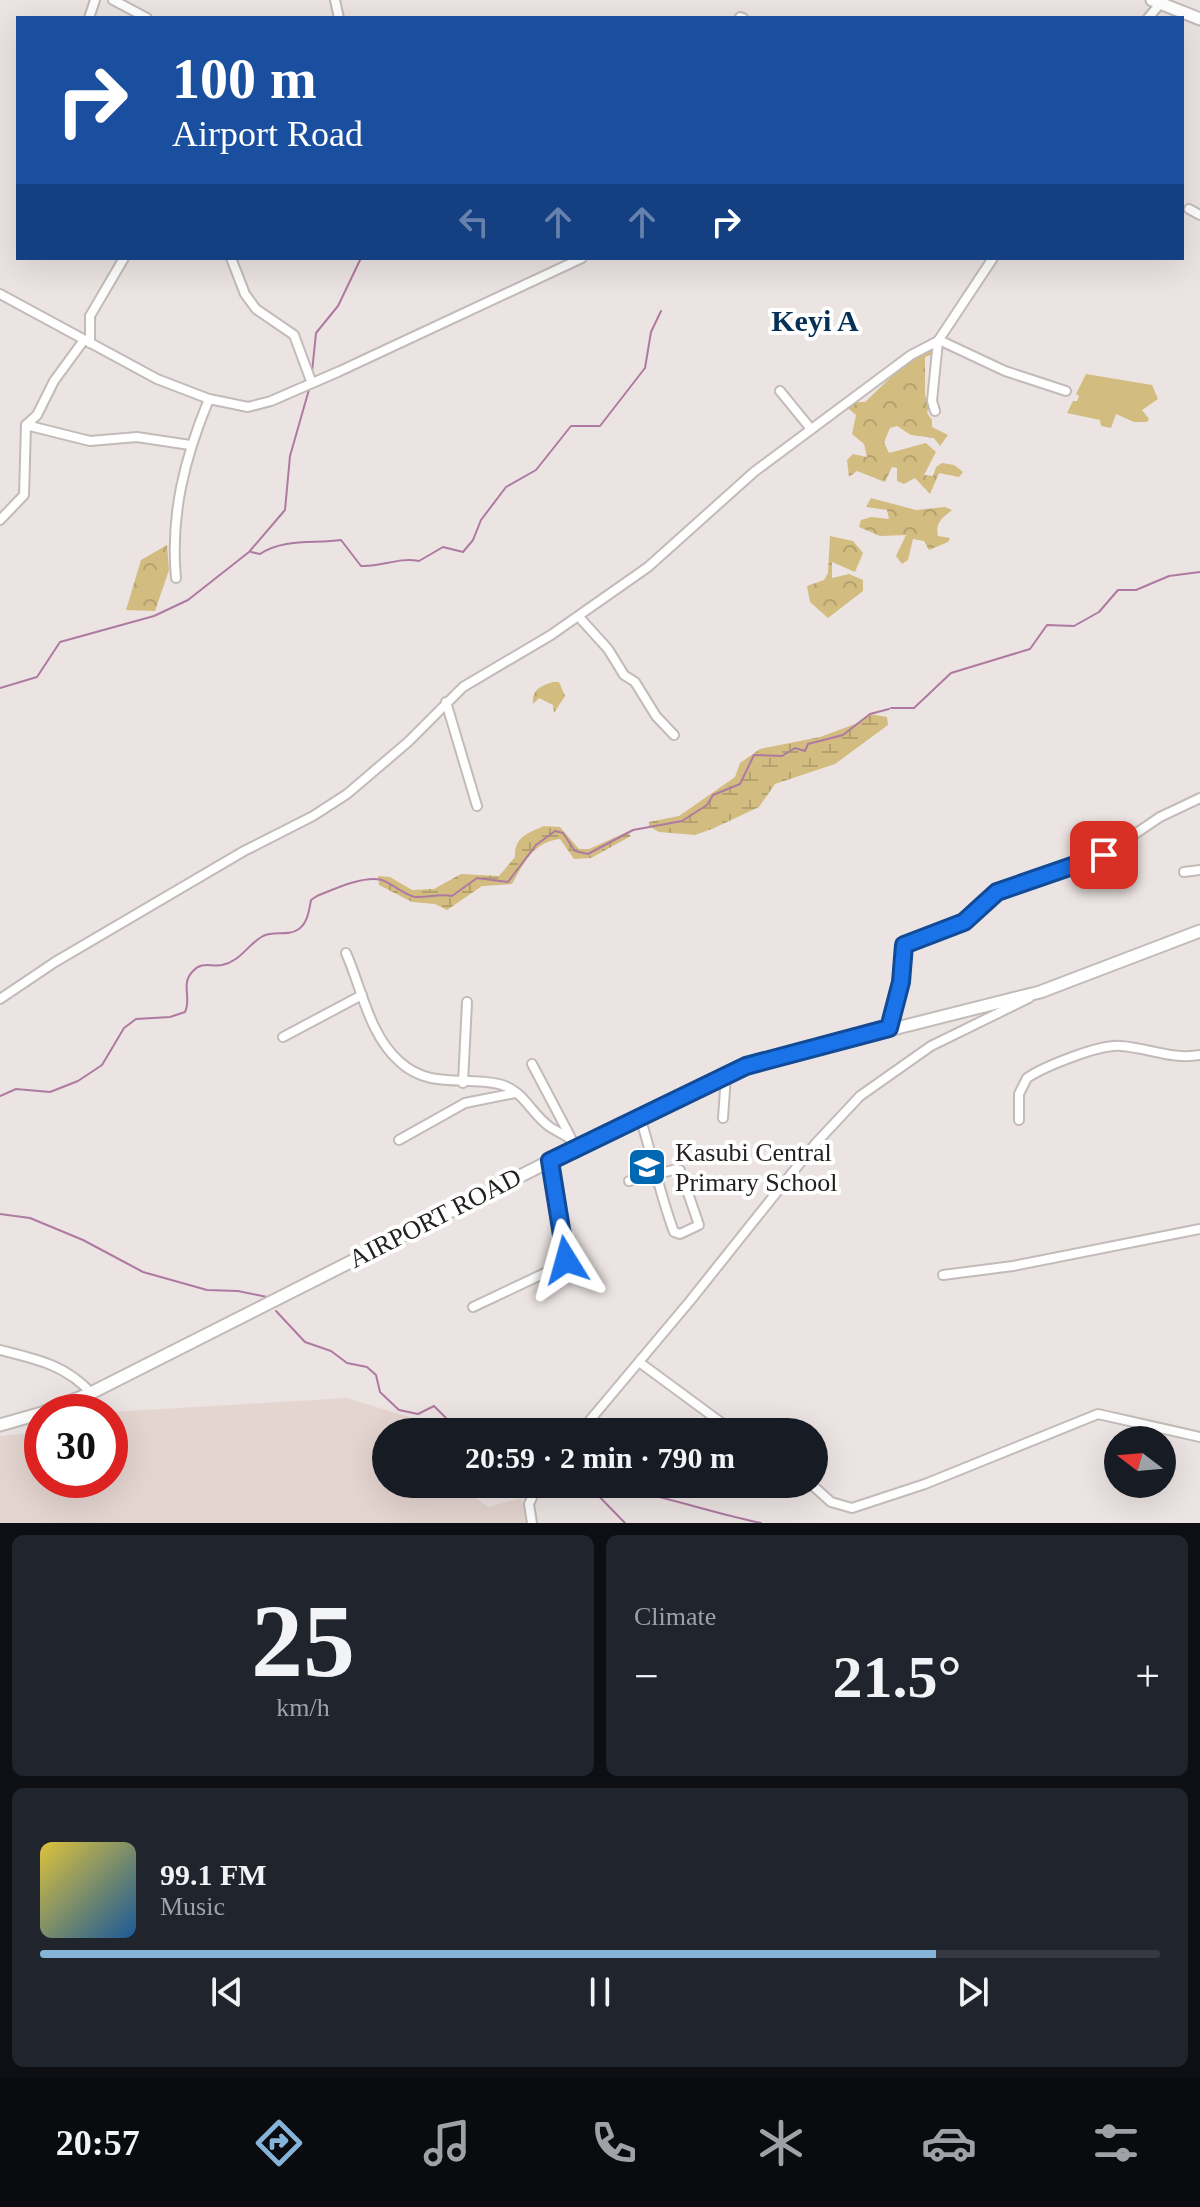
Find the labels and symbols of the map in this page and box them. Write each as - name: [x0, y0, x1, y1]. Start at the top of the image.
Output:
- district label: Keyi A: [771, 304, 859, 337]
- pin: [1070, 821, 1138, 889]
- place label: Kasubi Central Primary School: [675, 1138, 838, 1197]
- school or university icon: Kasubi Central Primary School: [626, 1146, 668, 1188]
- street label: AIRPORT ROAD: [344, 1162, 526, 1274]
- position arrow: [524, 1218, 608, 1302]
- speed limit sign: 30: [24, 1394, 128, 1498]
- north arrow: [1104, 1426, 1176, 1498]

